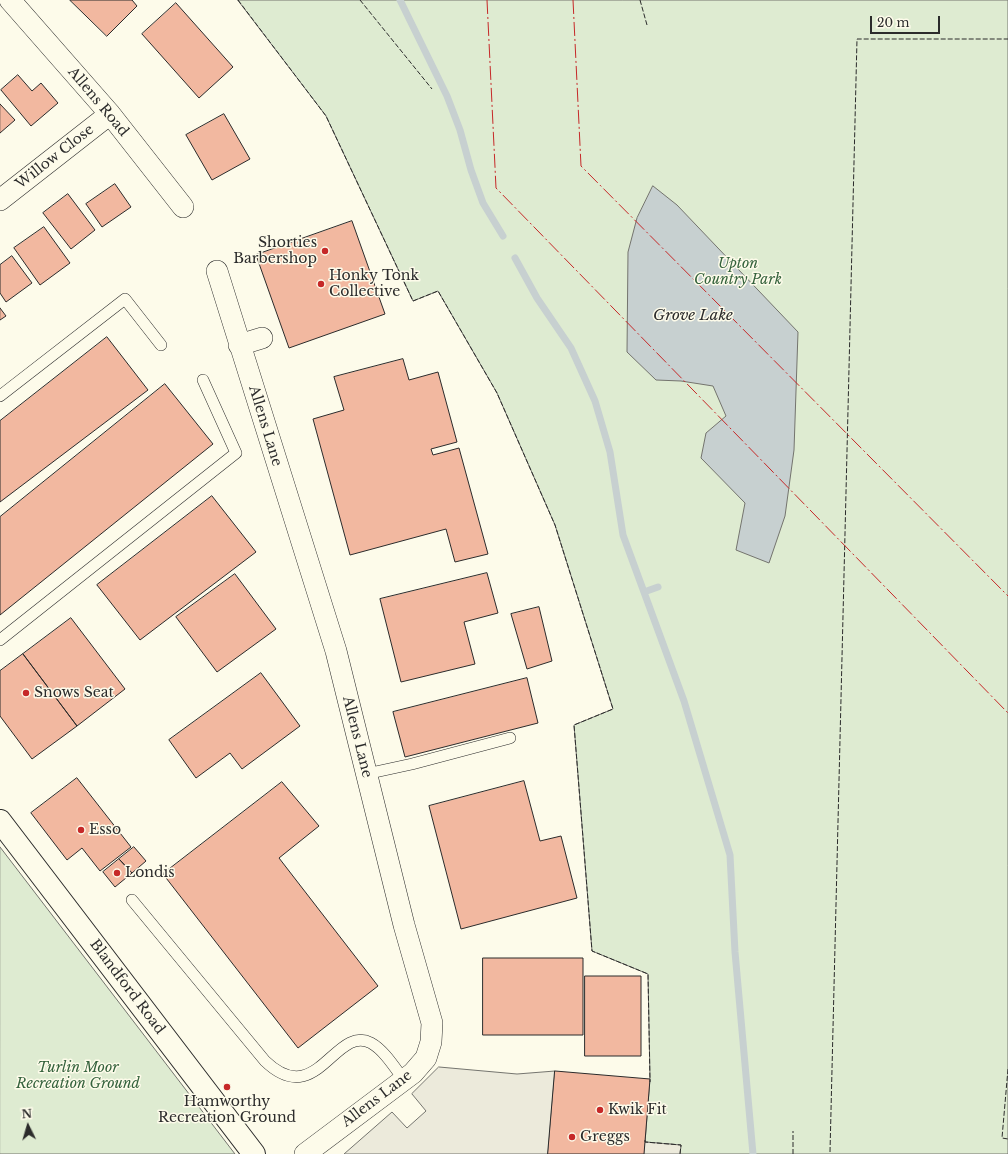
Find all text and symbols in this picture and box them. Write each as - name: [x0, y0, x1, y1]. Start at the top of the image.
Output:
- scale bar: [872, 8, 942, 34]
- text: 20 m: [877, 15, 909, 30]
- street label: Allens Road: [64, 64, 132, 140]
- street label: Willow Close: [13, 121, 97, 193]
- place label: Shorties Barbershop: [233, 235, 317, 268]
- marker: Shorties Barbershop: [320, 246, 330, 256]
- park label: Upton Country Park: [694, 256, 782, 288]
- place label: Honky Tonk Collective: [329, 268, 419, 300]
- marker: Honky Tonk Collective: [316, 279, 326, 289]
- water label: Grove Lake: [653, 307, 733, 325]
- street label: Allens Lane: [245, 384, 285, 468]
- place label: Snows Seat: [34, 685, 114, 701]
- marker: Snows Seat: [21, 688, 31, 698]
- street label: Allens Lane: [339, 694, 375, 780]
- place label: Esso: [89, 822, 121, 838]
- marker: Esso: [76, 825, 86, 835]
- place label: Londis: [125, 865, 175, 881]
- marker: Londis: [112, 868, 122, 878]
- street label: Blandford Road: [86, 936, 168, 1038]
- park label: Turlin Moor Recreation Ground: [16, 1060, 140, 1092]
- street label: Allens Lane: [339, 1067, 415, 1131]
- marker: Hamworthy Recreation Ground: [222, 1082, 232, 1092]
- place label: Hamworthy Recreation Ground: [158, 1094, 296, 1126]
- place label: Kwik Fit: [608, 1102, 667, 1118]
- marker: Kwik Fit: [595, 1105, 605, 1115]
- north arrow: [8, 1106, 48, 1146]
- text: N: [21, 1107, 33, 1121]
- place label: Greggs: [580, 1129, 630, 1145]
- marker: Greggs: [567, 1132, 577, 1142]

